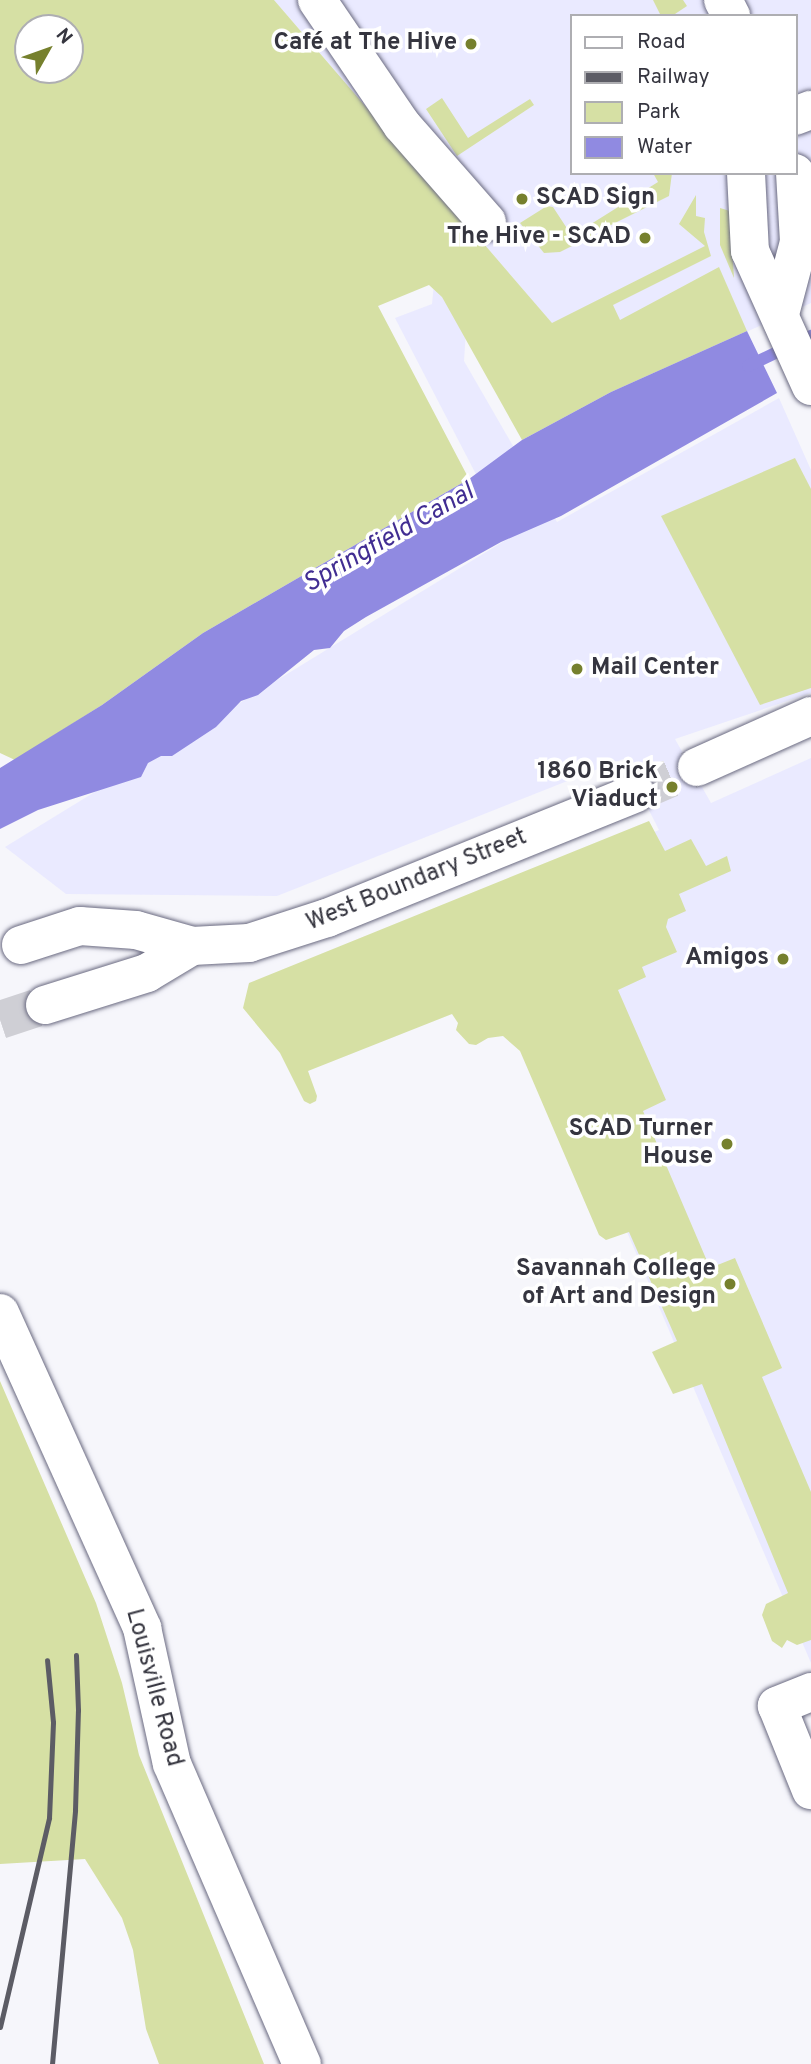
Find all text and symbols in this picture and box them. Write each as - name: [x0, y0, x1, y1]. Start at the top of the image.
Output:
- north arrow: [14, 14, 84, 84]
- legend: [570, 14, 797, 175]
- text: N: [50, 24, 77, 50]
- text: Road: [637, 29, 686, 56]
- place label: Café at The Hive: [274, 30, 457, 58]
- marker: Café at The Hive: [463, 36, 479, 52]
- text: Railway: [637, 64, 710, 91]
- text: Park: [637, 99, 680, 126]
- text: Water: [637, 134, 692, 161]
- place label: SCAD Sign: [536, 185, 655, 213]
- marker: SCAD Sign: [514, 191, 530, 207]
- place label: The Hive - SCAD: [447, 224, 631, 252]
- marker: The Hive - SCAD: [637, 230, 653, 246]
- water label: Springfield Canal: [298, 478, 480, 600]
- place label: Mail Center: [591, 655, 719, 683]
- marker: Mail Center: [569, 661, 585, 677]
- place label: 1860 Brick Viaduct: [537, 759, 658, 815]
- marker: 1860 Brick Viaduct: [664, 779, 680, 795]
- street label: West Boundary Street: [302, 824, 532, 938]
- place label: Amigos: [685, 945, 769, 973]
- marker: Amigos: [775, 951, 791, 967]
- place label: SCAD Turner House: [569, 1116, 713, 1172]
- marker: SCAD Turner House: [719, 1136, 735, 1152]
- place label: Savannah College of Art and Design: [516, 1256, 716, 1312]
- marker: Savannah College of Art and Design: [722, 1276, 738, 1292]
- street label: Louisville Road: [118, 1606, 188, 1770]

